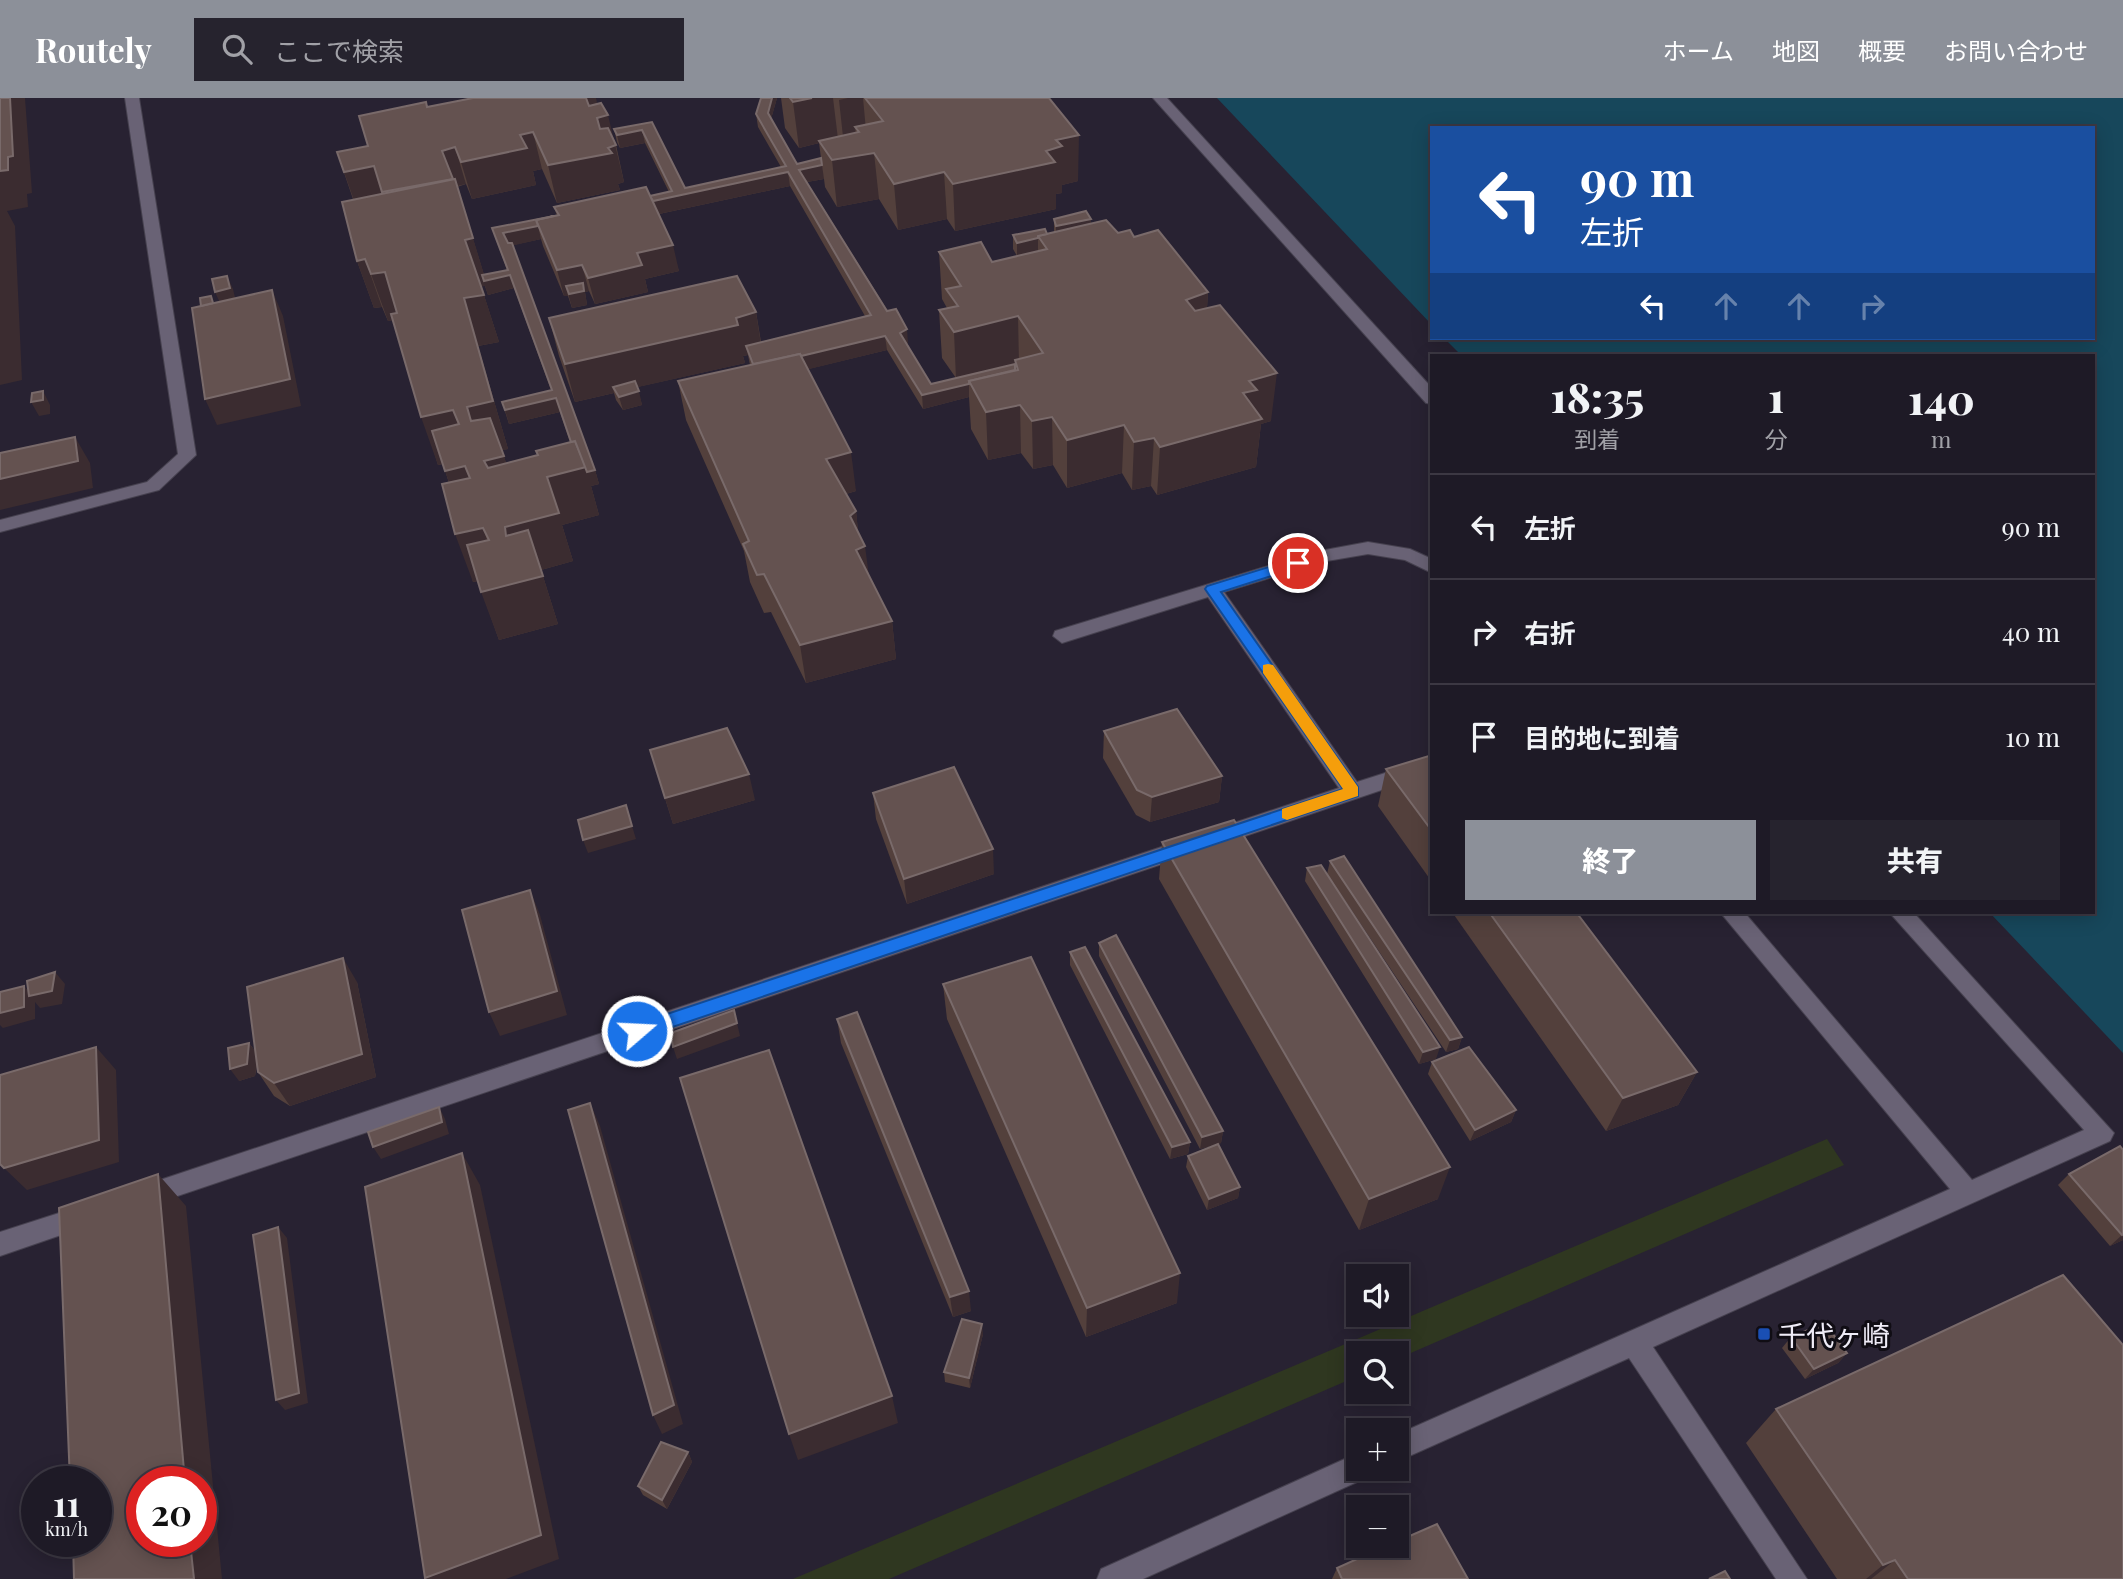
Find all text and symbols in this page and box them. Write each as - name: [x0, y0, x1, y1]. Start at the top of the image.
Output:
- search box: [194, 18, 684, 81]
- text: Routely: [35, 27, 152, 71]
- icon: search: [218, 30, 256, 68]
- text: ここで検索: [274, 33, 404, 68]
- text: ホーム: [1663, 34, 1734, 66]
- text: 地図: [1772, 34, 1820, 66]
- text: 概要: [1858, 34, 1906, 66]
- text: お問い合わせ: [1944, 34, 2088, 66]
- text: 90 m: [1580, 144, 1694, 209]
- icon: left: [1465, 154, 1556, 245]
- text: 左折: [1580, 209, 1644, 252]
- icon: left: [1634, 287, 1672, 325]
- icon: ahead: [1707, 287, 1745, 325]
- icon: ahead: [1780, 287, 1818, 325]
- icon: right: [1853, 287, 1891, 325]
- text: 18:35: [1550, 368, 1644, 424]
- text: 1: [1768, 368, 1784, 424]
- text: 140: [1908, 370, 1975, 426]
- text: 到着: [1574, 423, 1620, 454]
- text: 分: [1765, 423, 1788, 454]
- text: m: [1931, 423, 1952, 454]
- icon: left: [1465, 508, 1503, 546]
- text: 90 m: [2002, 509, 2060, 544]
- text: 左折: [1524, 510, 1576, 545]
- pin: [1268, 533, 1328, 593]
- icon: arrive: [1279, 544, 1317, 582]
- icon: right: [1465, 613, 1503, 651]
- text: 40 m: [2002, 614, 2060, 649]
- text: 右折: [1524, 615, 1576, 650]
- icon: arrive: [1465, 718, 1503, 756]
- text: 10 m: [2005, 719, 2060, 754]
- text: 目的地に到着: [1524, 720, 1680, 755]
- button: 終了: [1465, 820, 1756, 900]
- button: 共有: [1770, 820, 2060, 900]
- position arrow: [600, 994, 674, 1068]
- map controls: [1346, 1264, 1409, 1558]
- button: sound: [1346, 1264, 1409, 1327]
- place label: 千代ヶ崎: [1778, 1316, 1890, 1353]
- marker: 千代ヶ崎: [1756, 1326, 1772, 1342]
- button: search: [1346, 1341, 1409, 1404]
- button: +: [1346, 1418, 1409, 1481]
- speed limit sign: 20: [126, 1466, 217, 1557]
- text: 11: [53, 1479, 80, 1526]
- button: −: [1346, 1495, 1409, 1558]
- text: km/h: [45, 1517, 88, 1541]

